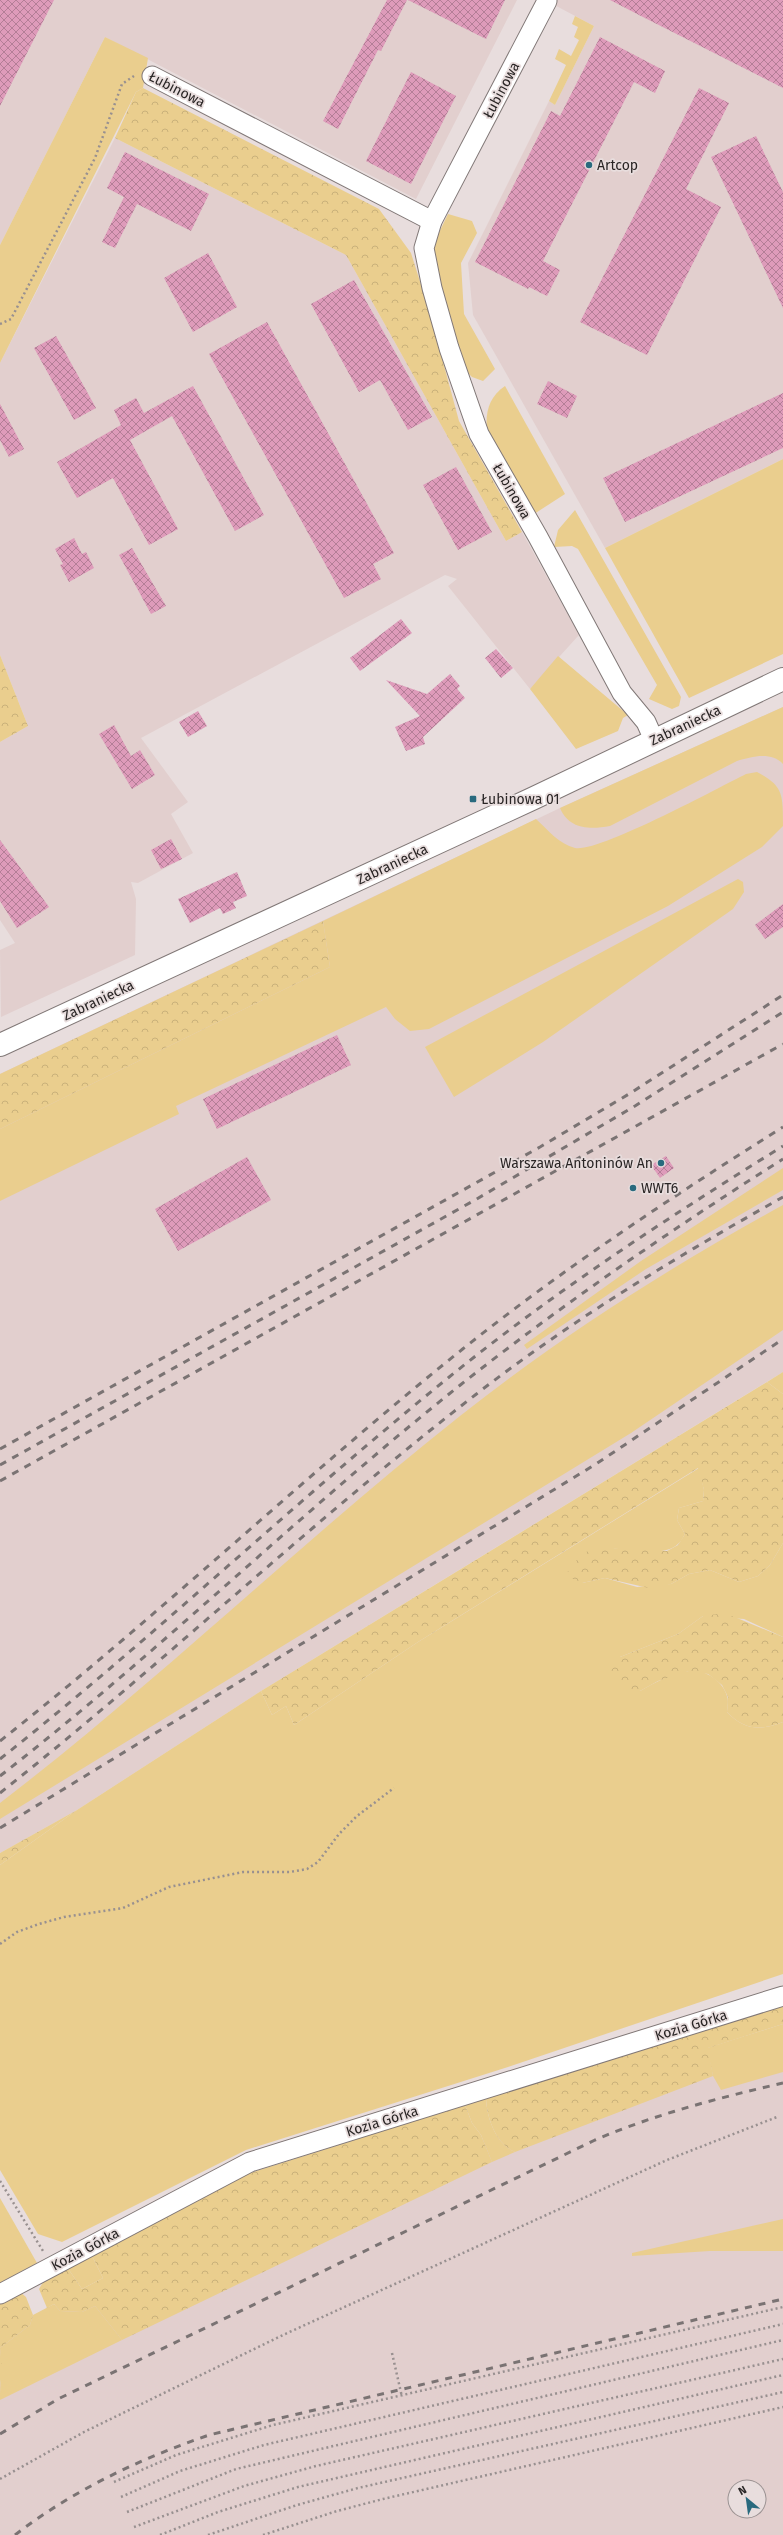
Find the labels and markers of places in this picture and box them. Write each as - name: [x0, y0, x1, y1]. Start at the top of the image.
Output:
- place label: Artcop: [597, 157, 638, 174]
- marker: Artcop: [584, 160, 594, 170]
- place label: Łubinowa 01: [481, 791, 560, 808]
- marker: Łubinowa 01: [468, 794, 478, 804]
- place label: Warszawa Antoninów An: [500, 1155, 653, 1172]
- marker: Warszawa Antoninów An: [656, 1158, 666, 1168]
- place label: WWT6: [641, 1180, 678, 1197]
- marker: WWT6: [628, 1183, 638, 1193]

